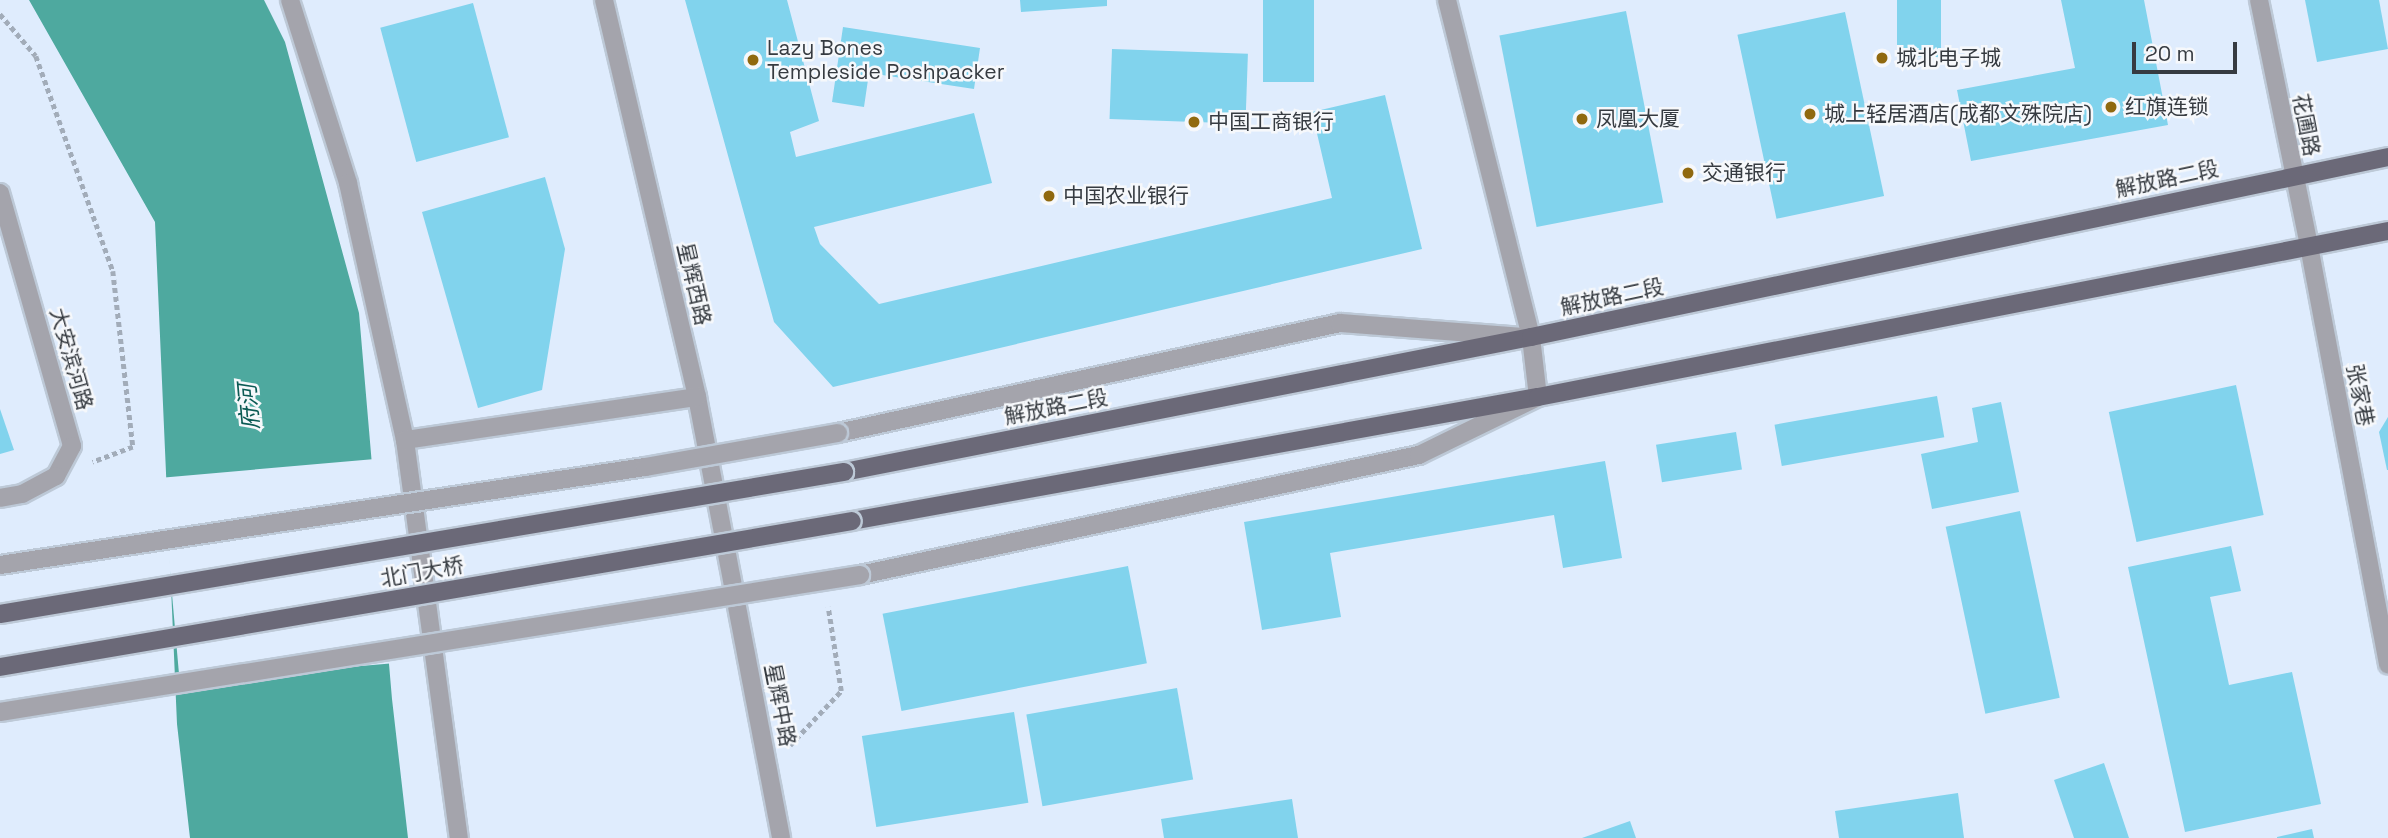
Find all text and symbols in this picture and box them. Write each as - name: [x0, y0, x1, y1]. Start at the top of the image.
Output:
- scale bar: [2136, 28, 2241, 72]
- place label: Lazy Bones Templeside Poshpacker: [767, 35, 1005, 85]
- text: 20 m: [2145, 40, 2195, 67]
- place label: 城北电子城: [1896, 45, 2001, 71]
- marker: 城北电子城: [1874, 50, 1890, 66]
- marker: Lazy Bones Templeside Poshpacker: [745, 52, 761, 68]
- street label: 花圃路: [2288, 92, 2324, 158]
- place label: 红旗连锁: [2125, 94, 2209, 120]
- marker: 红旗连锁: [2103, 99, 2119, 115]
- place label: 城上轻居酒店(成都文殊院店): [1824, 101, 2092, 127]
- place label: 凤凰大厦: [1596, 106, 1680, 132]
- marker: 城上轻居酒店(成都文殊院店): [1802, 106, 1818, 122]
- place label: 中国工商银行: [1208, 109, 1334, 135]
- marker: 凤凰大厦: [1574, 111, 1590, 127]
- marker: 中国工商银行: [1186, 114, 1202, 130]
- street label: 解放路二段: [2113, 156, 2221, 202]
- place label: 交通银行: [1702, 160, 1786, 186]
- marker: 交通银行: [1680, 165, 1696, 181]
- place label: 中国农业银行: [1063, 183, 1189, 209]
- marker: 中国农业银行: [1041, 188, 1057, 204]
- street label: 星辉西路: [672, 240, 716, 328]
- street label: 解放路二段: [1558, 274, 1666, 320]
- street label: 大安滨河路: [44, 305, 98, 413]
- street label: 张家巷: [2342, 362, 2378, 428]
- water label: 府河: [233, 383, 265, 431]
- street label: 解放路二段: [1002, 385, 1110, 429]
- street label: 北门大桥: [378, 552, 466, 592]
- street label: 星辉中路: [760, 661, 800, 749]

